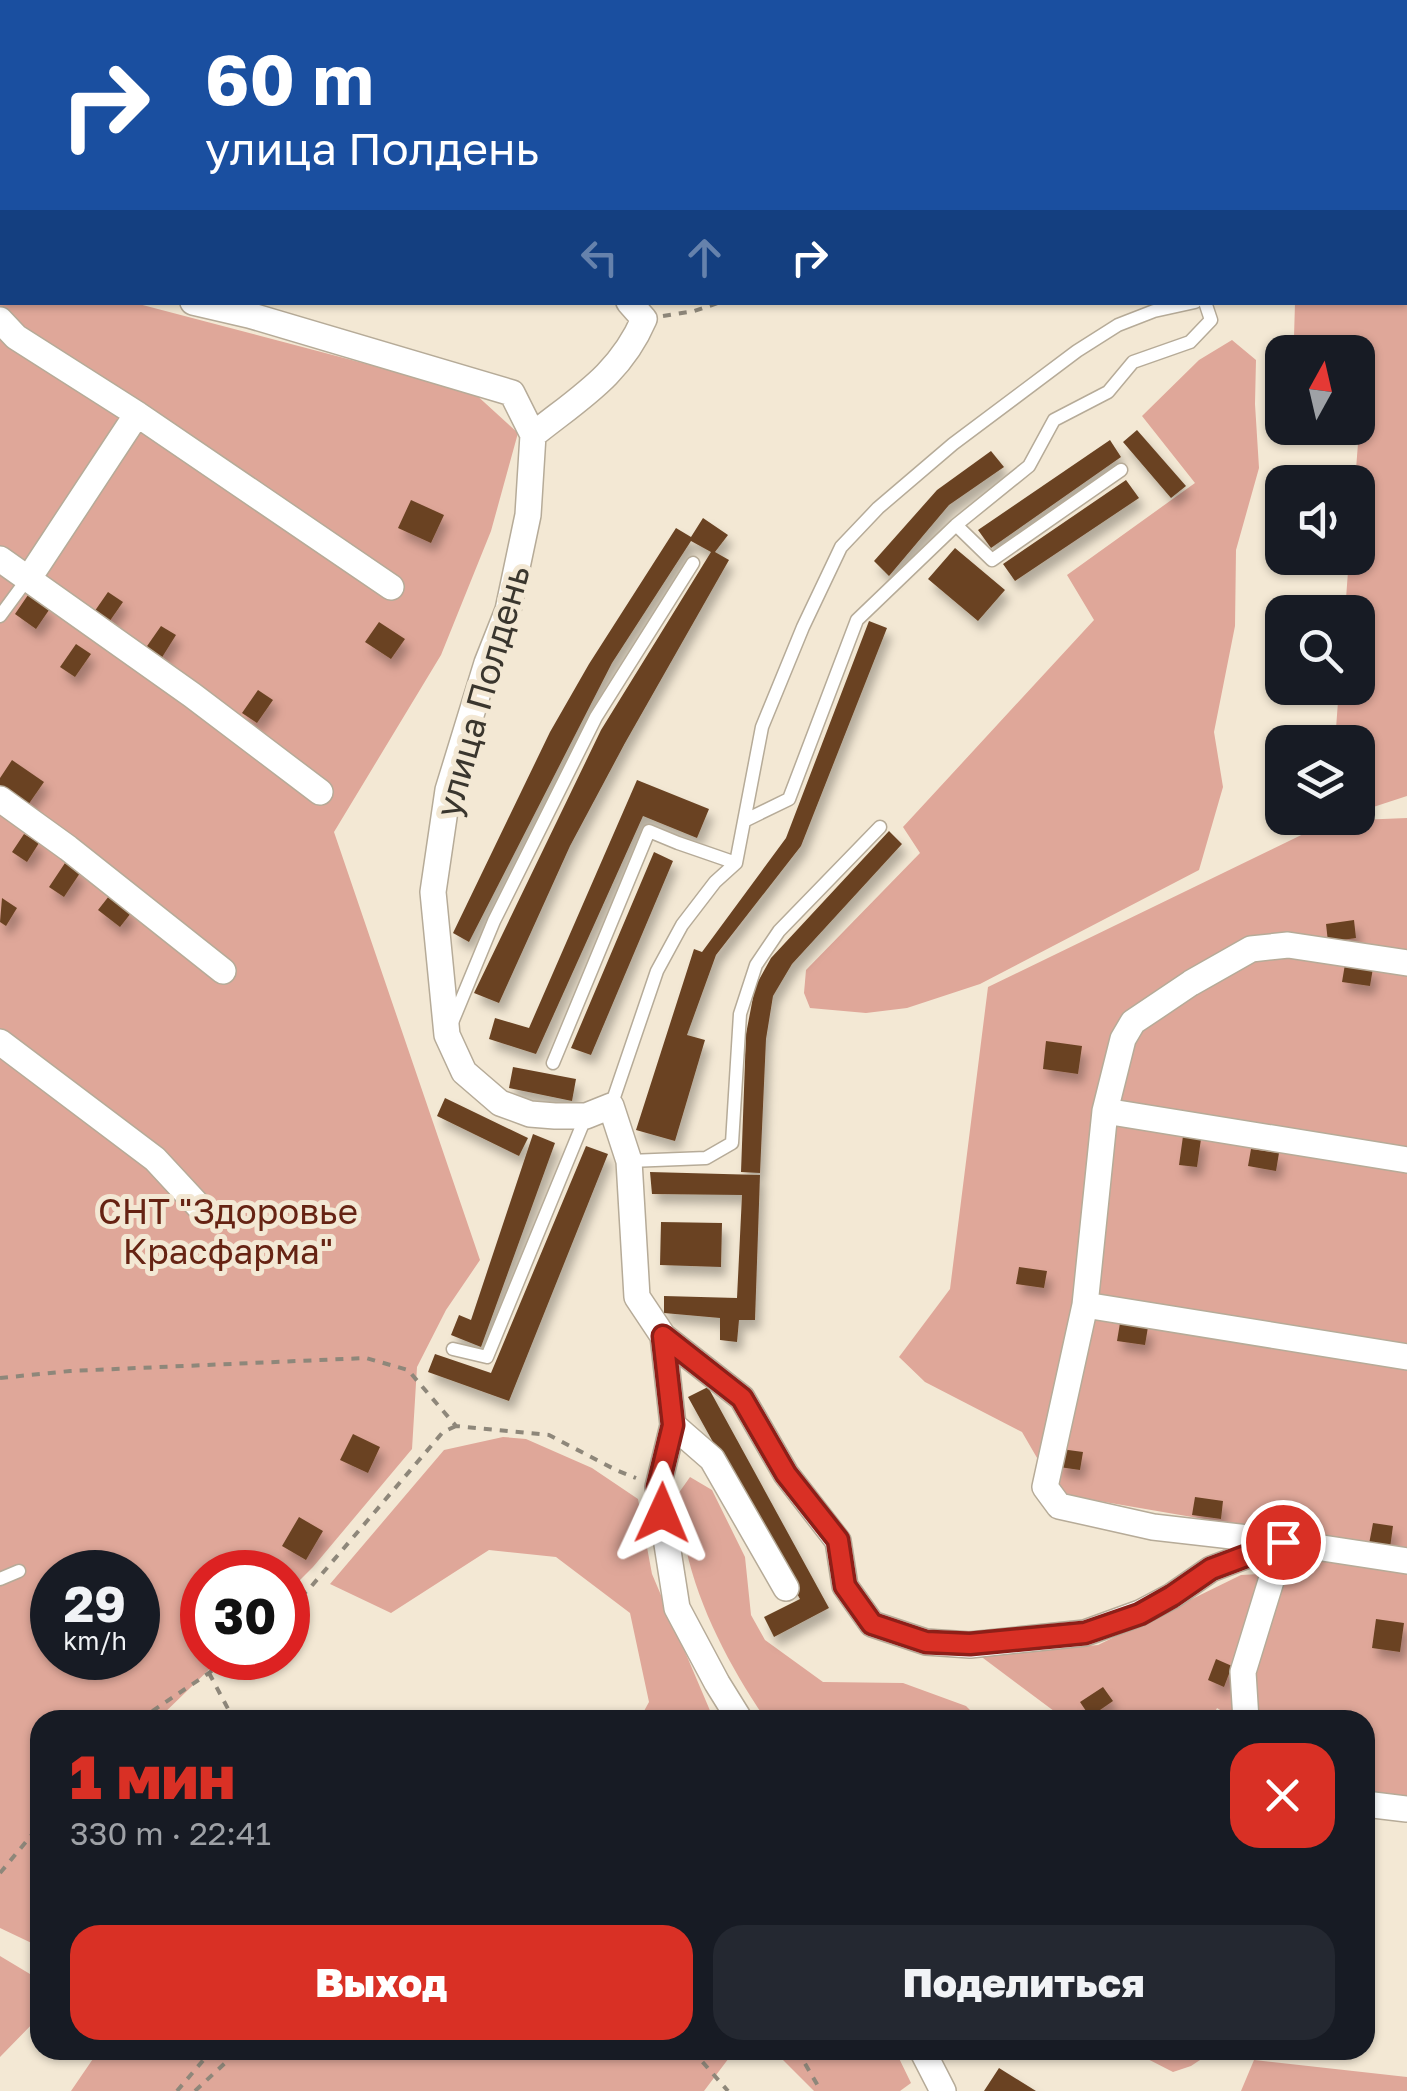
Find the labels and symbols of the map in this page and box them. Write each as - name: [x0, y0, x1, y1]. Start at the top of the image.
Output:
- north arrow: [1265, 335, 1375, 445]
- street label: улица Полдень: [426, 560, 538, 822]
- park label: СНТ "Здоровье Красфарма": [98, 1190, 358, 1272]
- position arrow: [610, 1461, 714, 1565]
- pin: [1241, 1500, 1326, 1585]
- speed limit sign: 30: [180, 1550, 310, 1680]

